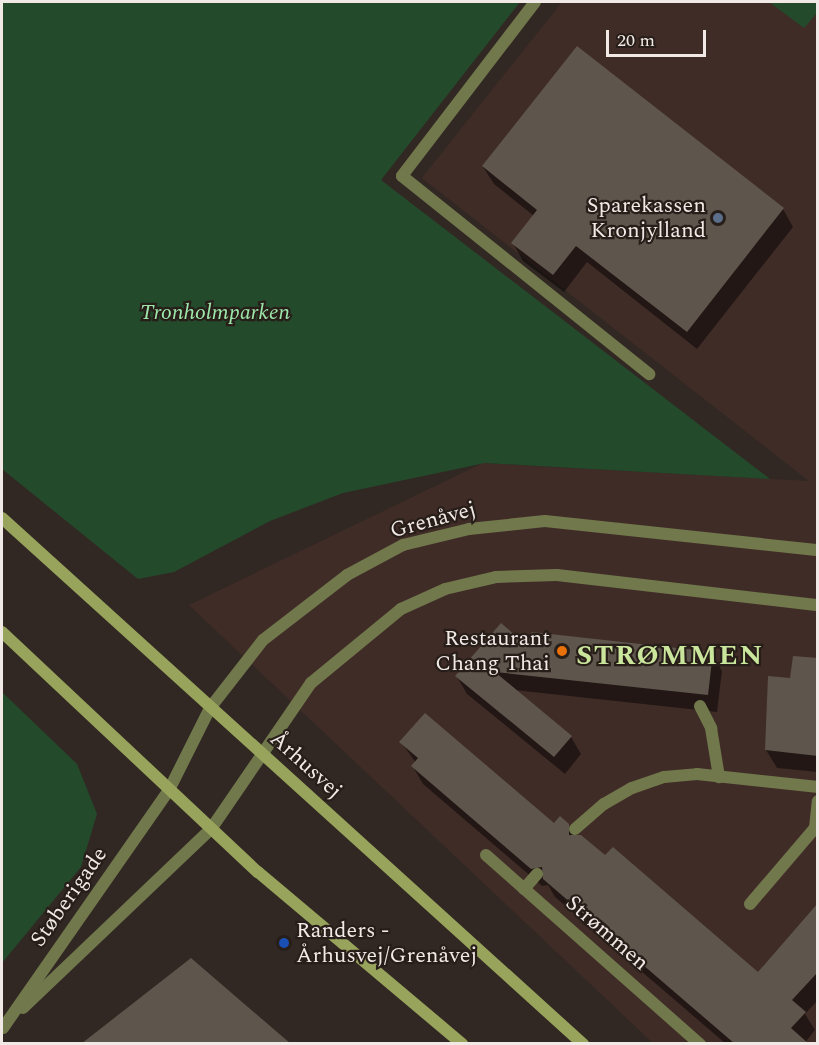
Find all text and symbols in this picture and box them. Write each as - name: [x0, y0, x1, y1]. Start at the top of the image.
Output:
- scale bar: [609, 18, 710, 56]
- text: 20 m: [617, 27, 655, 54]
- place label: Sparekassen Kronjylland: [587, 192, 706, 243]
- marker: Sparekassen Kronjylland: [711, 211, 725, 225]
- park label: Tronholmparken: [140, 300, 290, 326]
- street label: Grenåvej: [387, 496, 479, 544]
- place label: Restaurant Chang Thai: [435, 625, 550, 676]
- district label: STRØMMEN: [576, 639, 764, 673]
- marker: Restaurant Chang Thai: [555, 644, 569, 658]
- street label: Århusvej: [264, 726, 348, 804]
- street label: Støberigade: [25, 842, 113, 952]
- street label: Strømmen: [560, 890, 654, 976]
- place label: Randers - Århusvej/Grenåvej: [296, 917, 477, 968]
- marker: Randers - Århusvej/Grenåvej: [277, 936, 291, 950]

